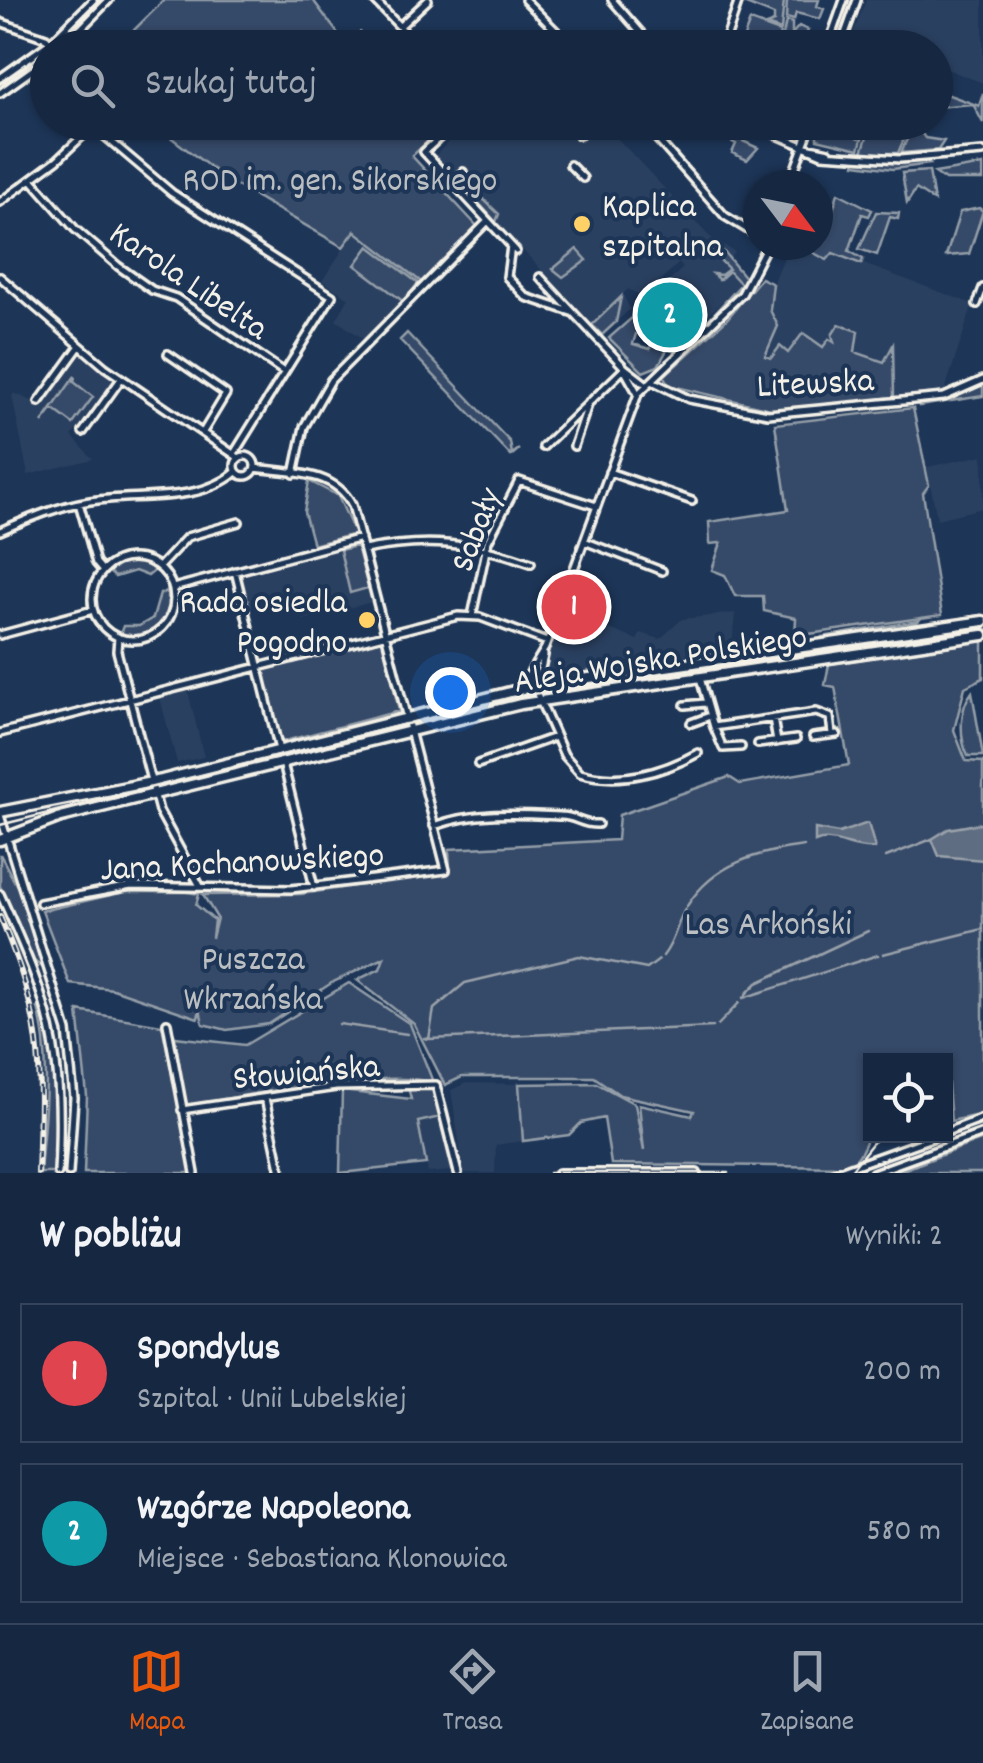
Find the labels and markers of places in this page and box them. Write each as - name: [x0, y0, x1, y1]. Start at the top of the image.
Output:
- place label: Kaplica szpitalna: [602, 184, 723, 274]
- marker: Kaplica szpitalna: [571, 213, 593, 235]
- pin: 2: [638, 278, 702, 352]
- pin: 1: [542, 570, 606, 644]
- place label: Rada osiedla Pogodno: [179, 580, 348, 670]
- marker: Rada osiedla Pogodno: [356, 609, 378, 631]

